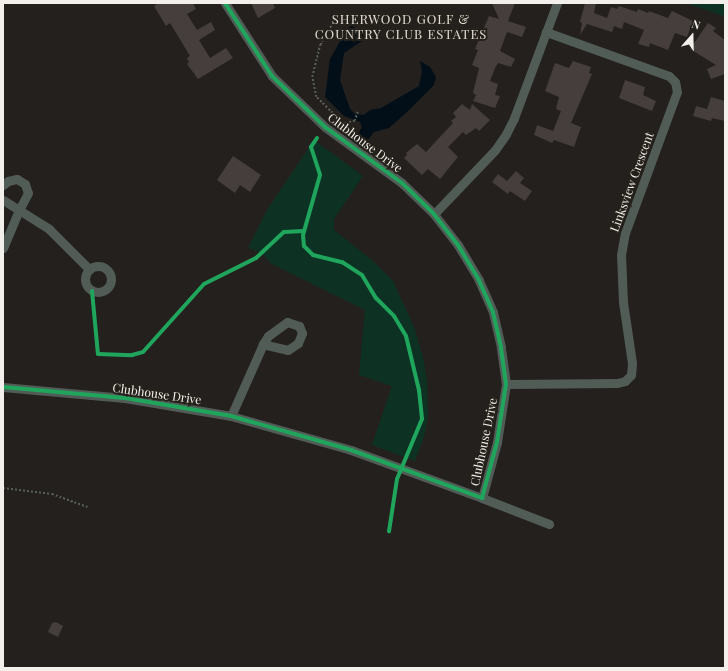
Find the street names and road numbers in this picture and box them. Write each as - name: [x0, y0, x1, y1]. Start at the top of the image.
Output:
- street label: Clubhouse Drive: [325, 110, 405, 176]
- street label: Linksview Crescent: [607, 130, 657, 234]
- street label: Clubhouse Drive: [112, 381, 202, 407]
- street label: Clubhouse Drive: [468, 397, 500, 487]

